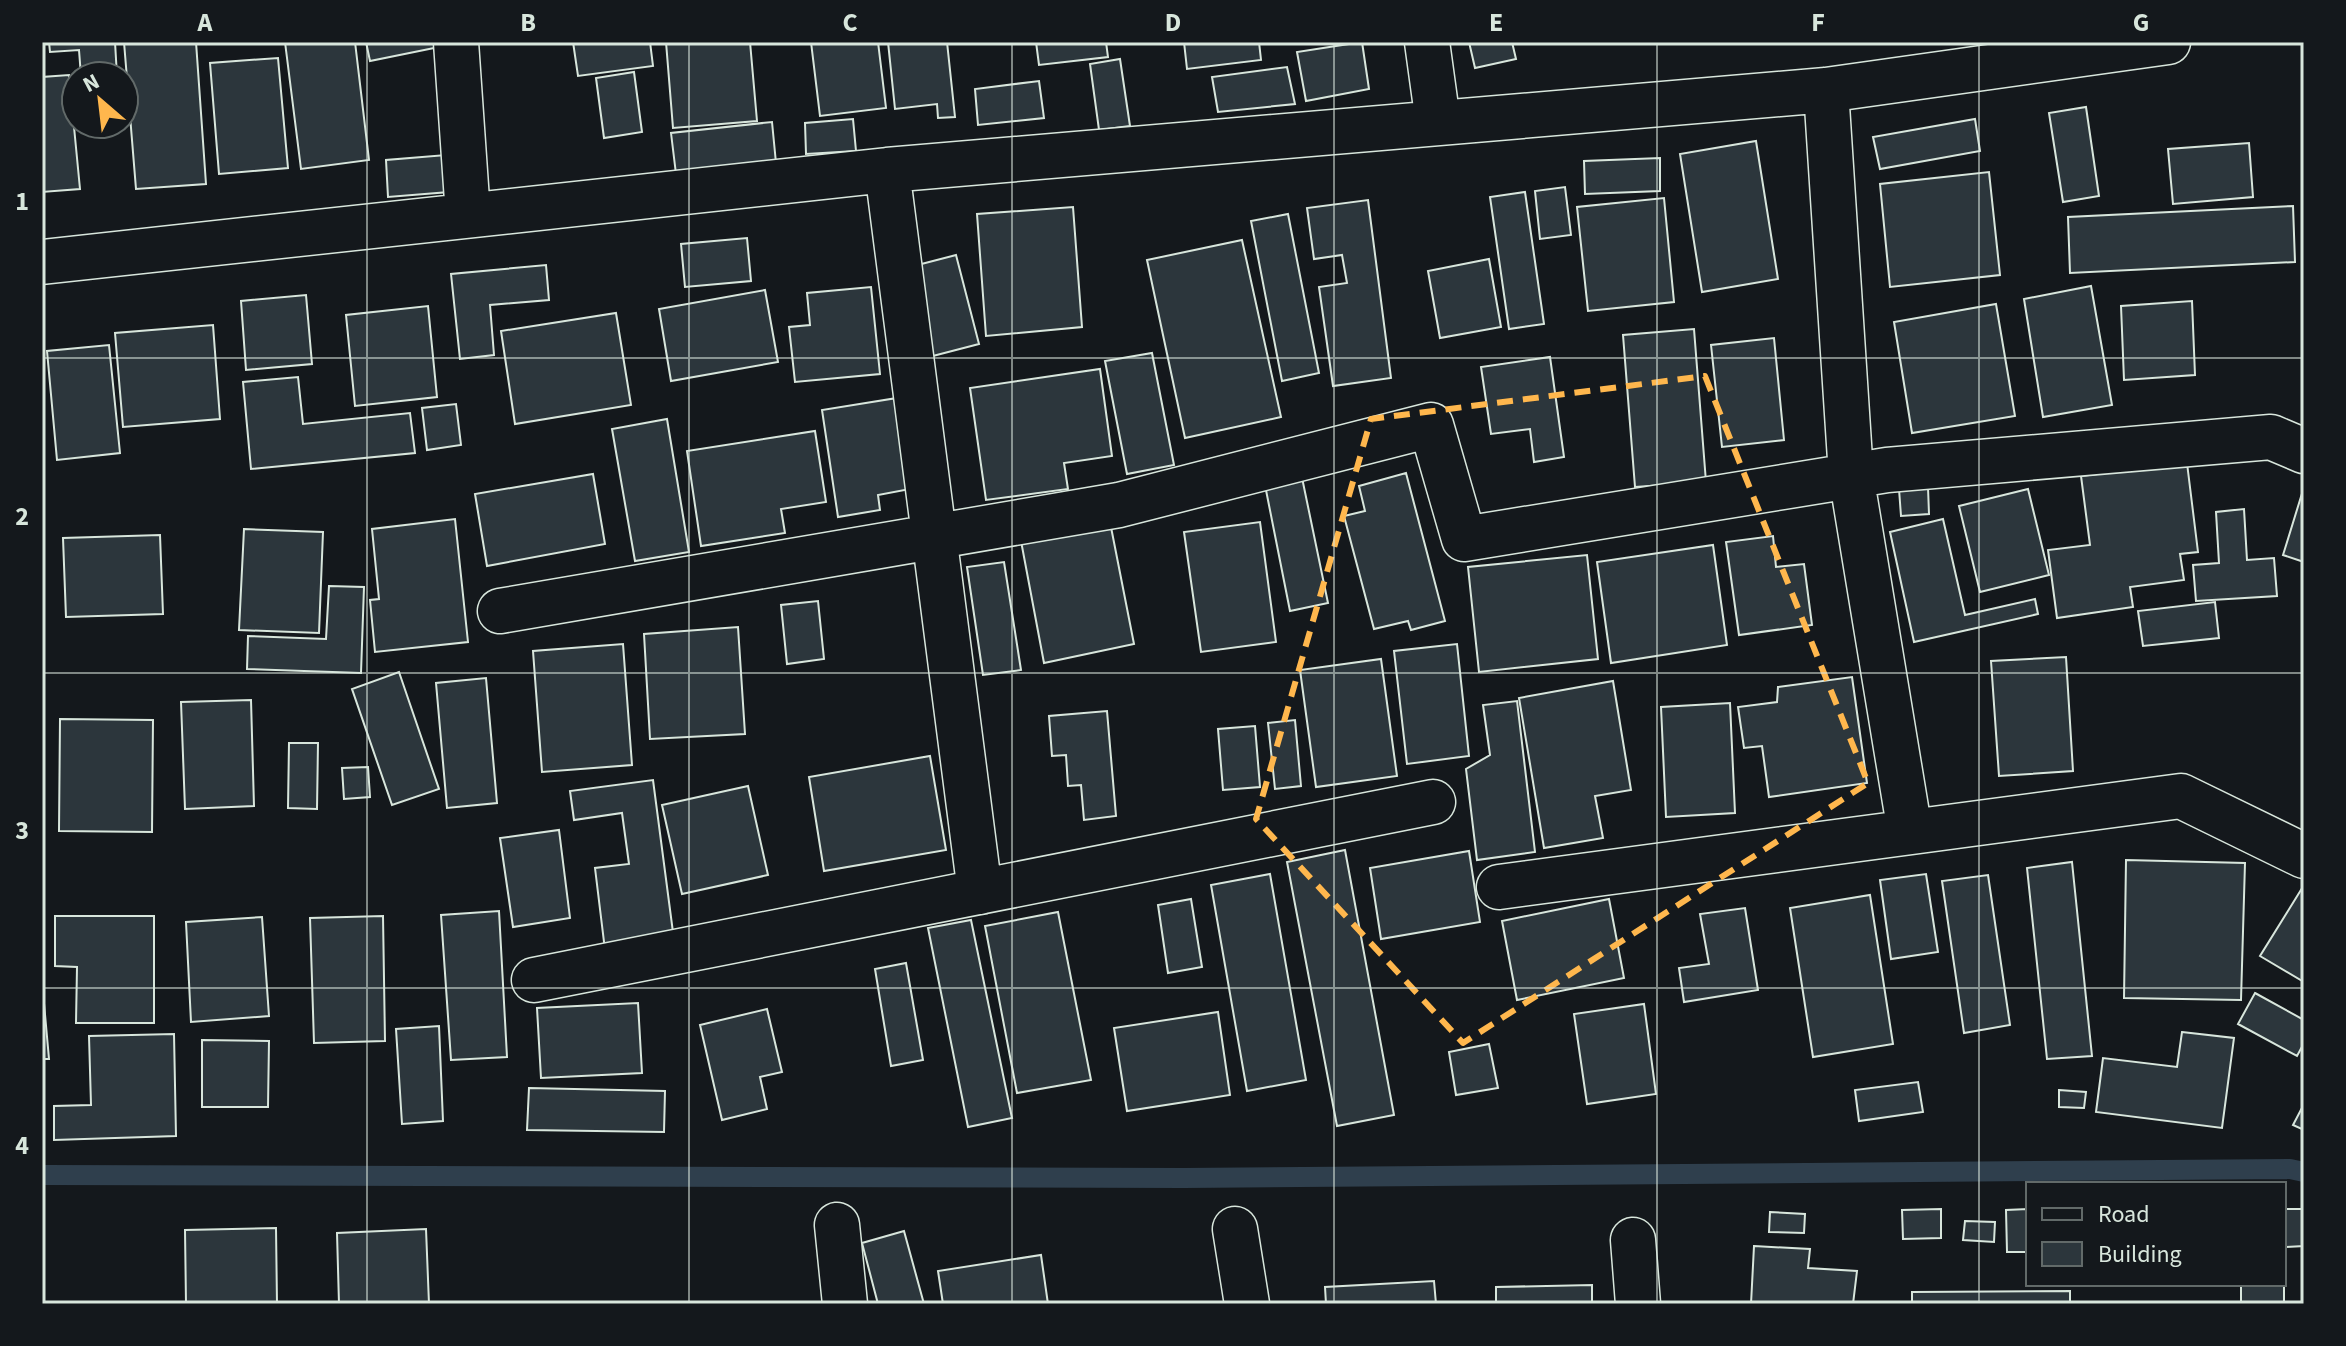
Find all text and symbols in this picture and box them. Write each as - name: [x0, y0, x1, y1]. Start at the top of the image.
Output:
- text: A: [197, 4, 214, 41]
- text: B: [520, 4, 536, 41]
- text: C: [842, 4, 858, 41]
- text: D: [1165, 4, 1181, 41]
- text: E: [1489, 4, 1503, 41]
- text: F: [1811, 4, 1825, 41]
- text: G: [2133, 4, 2149, 41]
- north arrow: [60, 60, 140, 140]
- text: N: [77, 66, 105, 101]
- text: 1: [15, 183, 29, 220]
- text: 2: [15, 498, 29, 535]
- text: 3: [15, 812, 29, 849]
- text: 4: [15, 1127, 29, 1164]
- legend: [2026, 1182, 2286, 1286]
- text: Road: [2098, 1197, 2150, 1232]
- text: Building: [2098, 1237, 2182, 1272]

